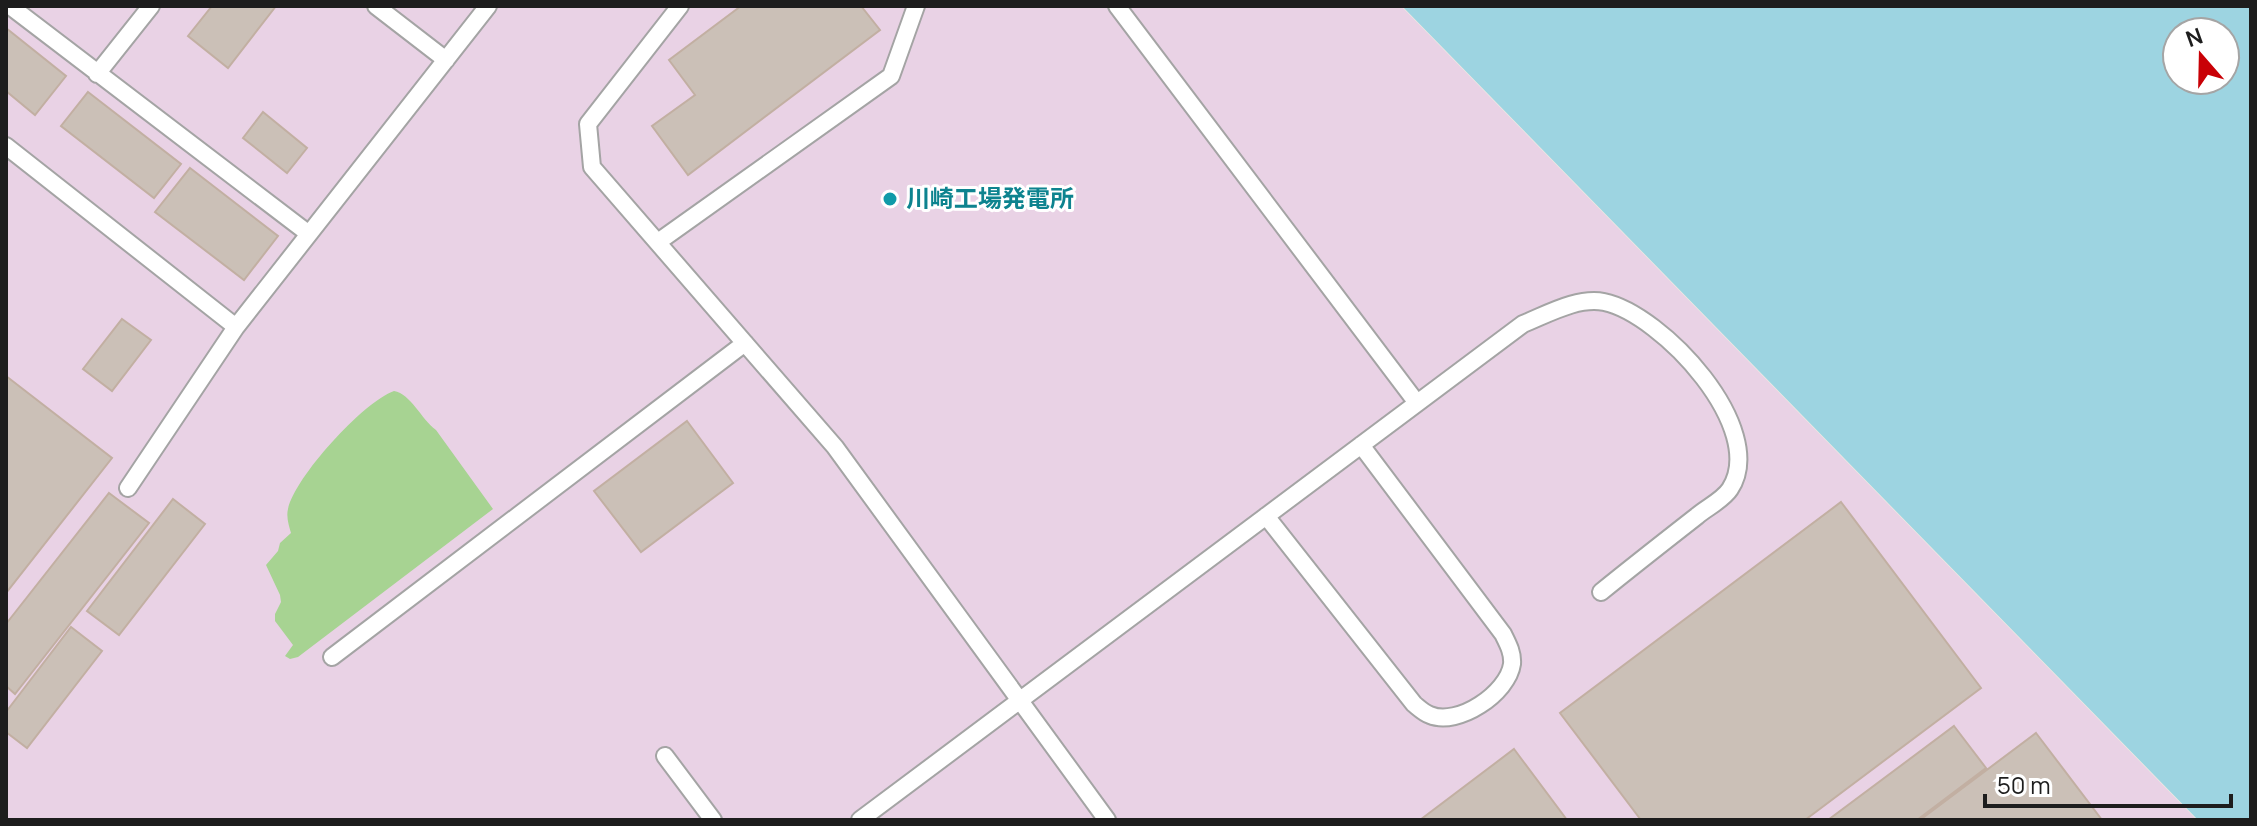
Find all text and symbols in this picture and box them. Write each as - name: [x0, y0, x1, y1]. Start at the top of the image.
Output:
- north arrow: [2161, 16, 2241, 96]
- text: N: [2182, 20, 2207, 54]
- place label: 川崎工場発電所: [906, 181, 1074, 214]
- marker: 川崎工場発電所: [881, 190, 899, 208]
- scale bar: [1985, 758, 2231, 808]
- text: 50 m: [1997, 768, 2051, 801]

